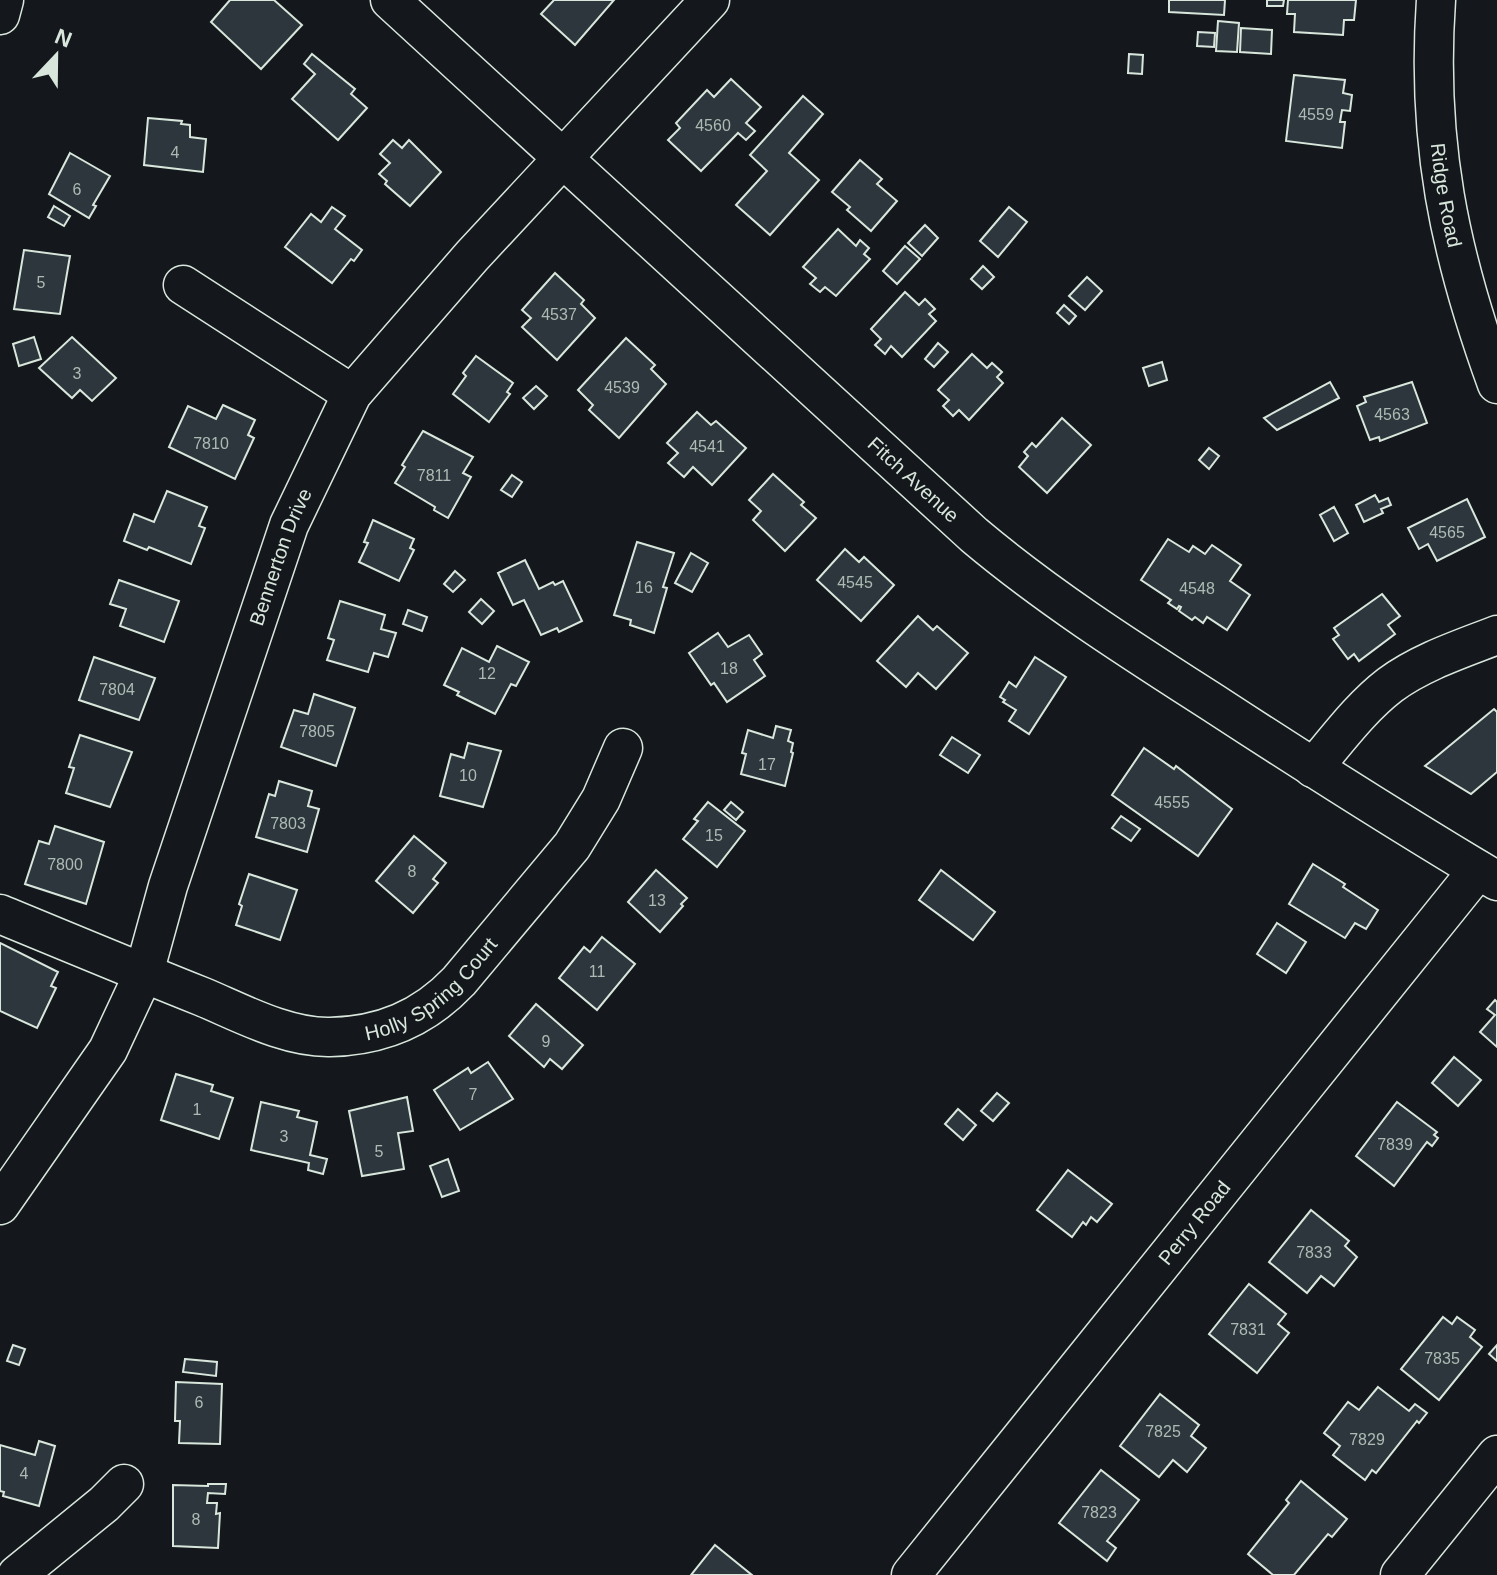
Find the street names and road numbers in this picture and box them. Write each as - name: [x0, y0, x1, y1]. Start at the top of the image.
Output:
- street label: Ridge Road: [1427, 142, 1466, 250]
- street label: Fitch Avenue: [864, 433, 963, 527]
- street label: Bennerton Drive: [245, 485, 316, 628]
- street label: Holly Spring Court: [363, 933, 502, 1044]
- street label: Perry Road: [1154, 1176, 1235, 1269]

